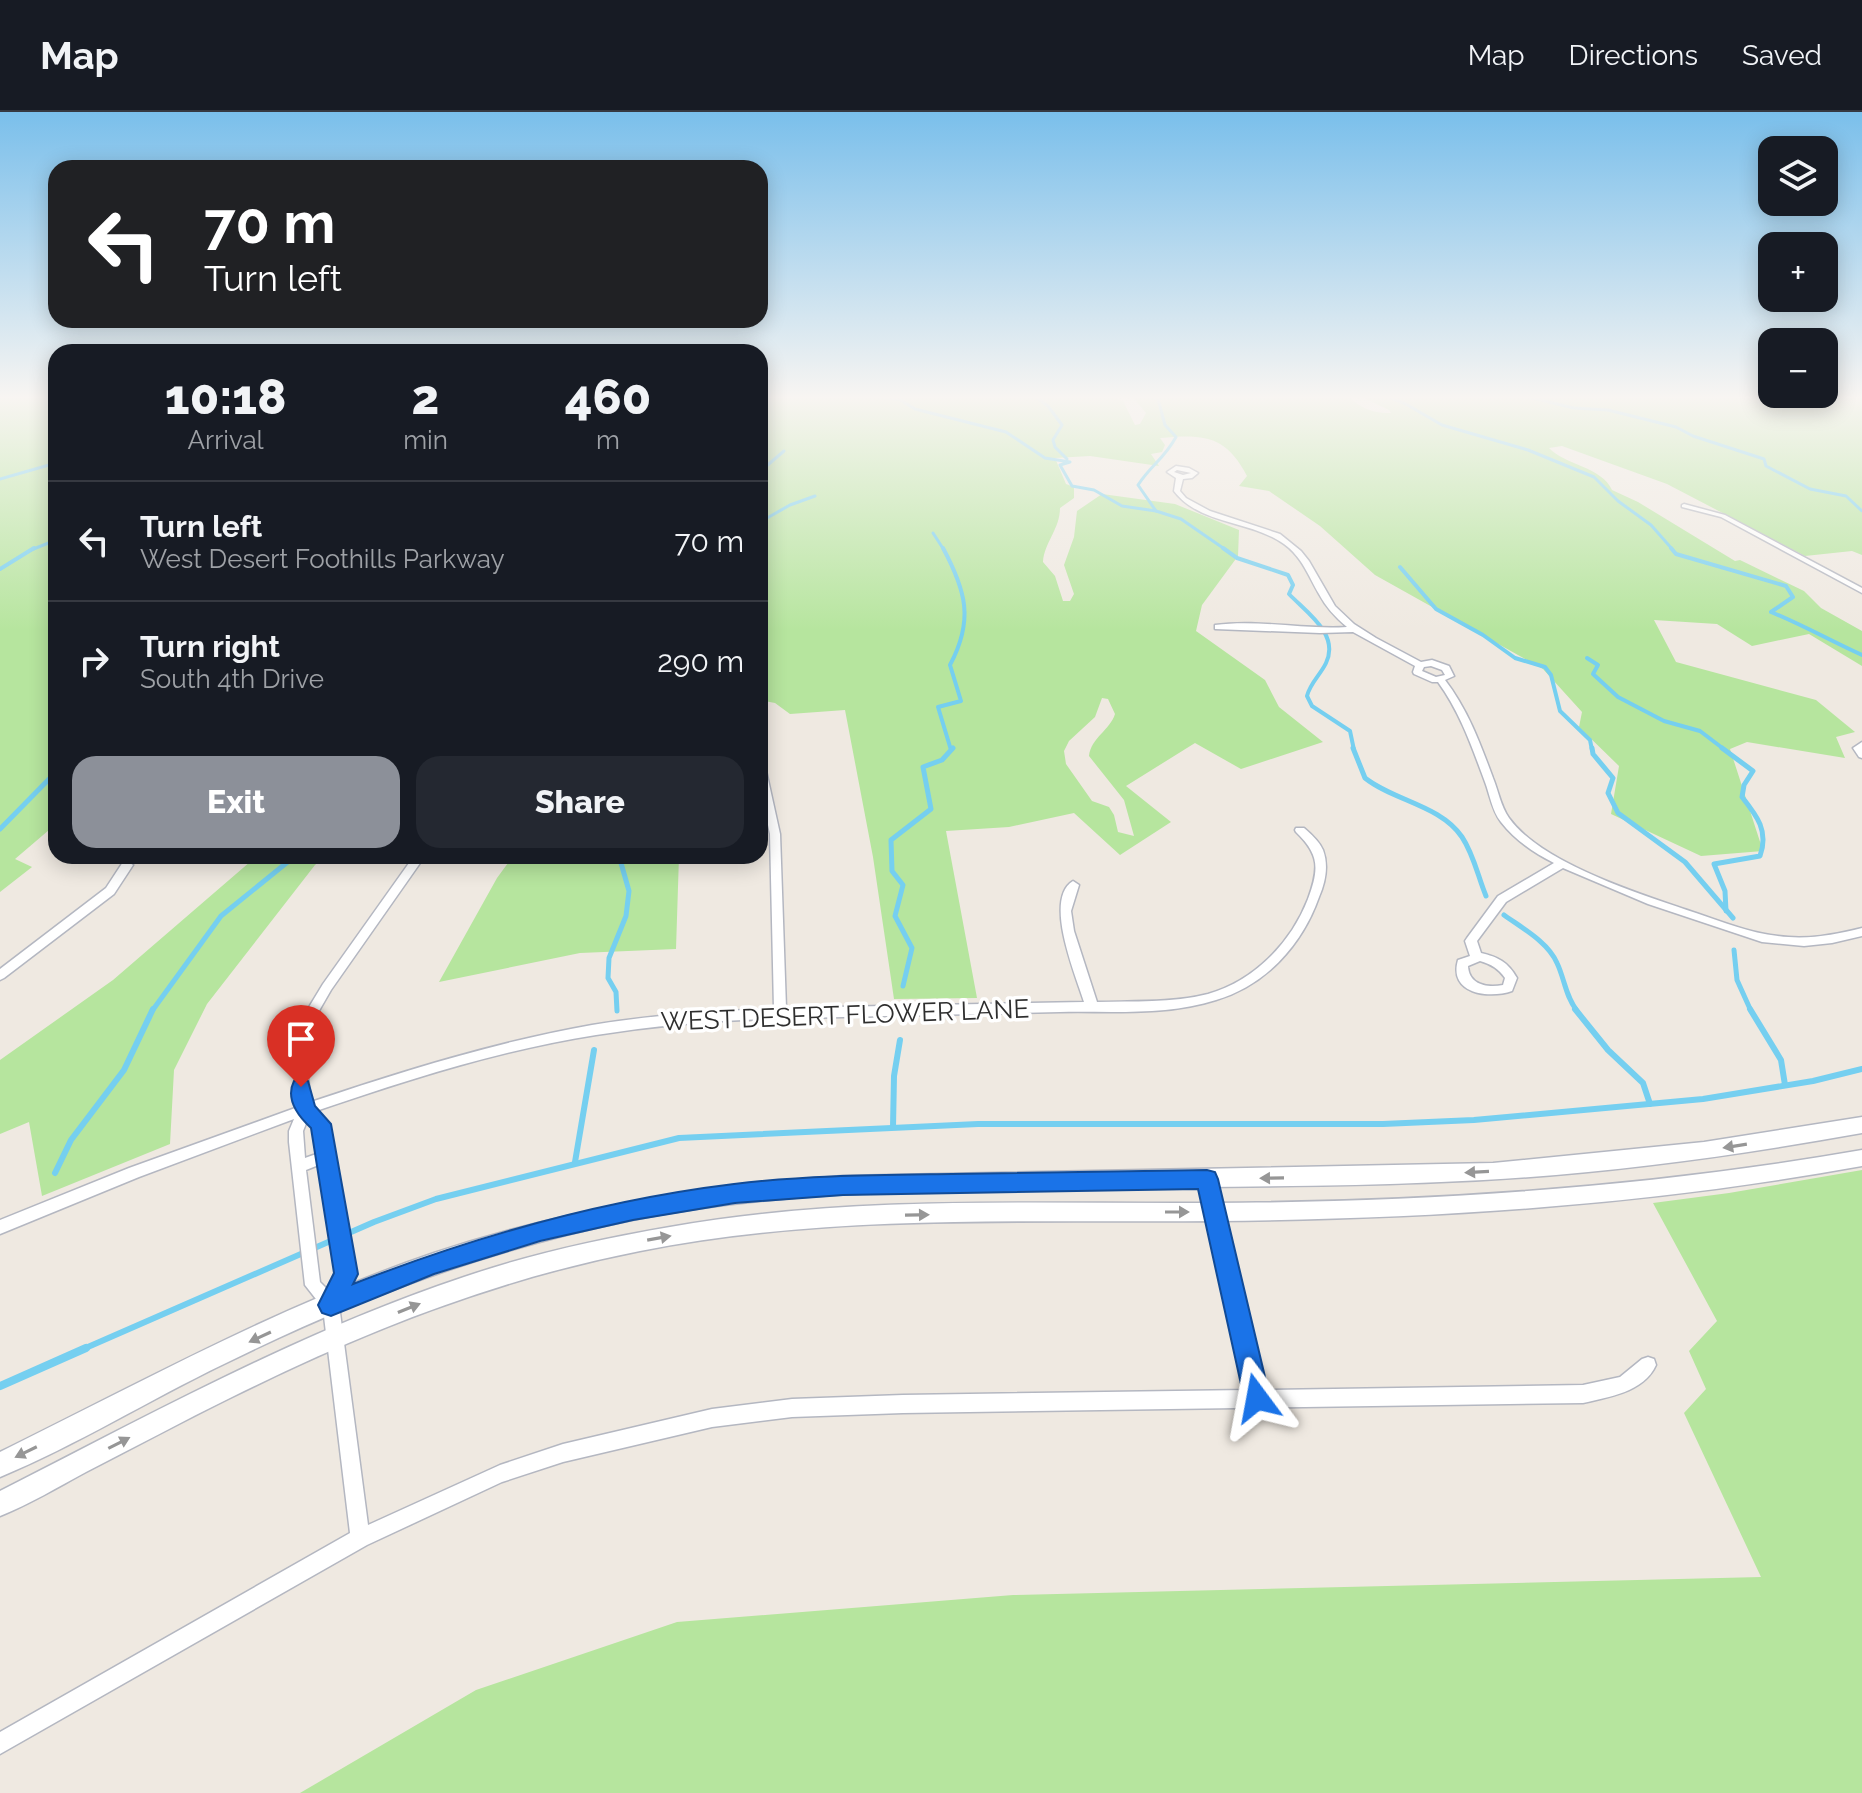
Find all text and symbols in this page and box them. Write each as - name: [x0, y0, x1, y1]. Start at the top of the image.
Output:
- text: Map: [40, 33, 119, 78]
- text: Map: [1468, 39, 1525, 72]
- text: Directions: [1569, 39, 1698, 72]
- text: Saved: [1742, 39, 1822, 72]
- map controls: [1758, 136, 1838, 408]
- button: layers: [1758, 136, 1838, 216]
- text: 70 m: [204, 190, 335, 256]
- icon: left: [72, 192, 176, 296]
- button: +: [1758, 232, 1838, 312]
- text: Turn left: [204, 257, 342, 299]
- button: −: [1758, 328, 1838, 408]
- text: 10:18: [165, 369, 286, 425]
- text: 2: [412, 369, 439, 425]
- text: 460: [565, 369, 651, 425]
- text: Arrival: [187, 425, 264, 455]
- text: min: [403, 425, 448, 455]
- text: m: [596, 425, 620, 455]
- text: Turn left: [140, 509, 262, 544]
- icon: left: [72, 519, 116, 563]
- text: 70 m: [674, 524, 744, 559]
- text: West Desert Foothills Parkway: [140, 544, 505, 574]
- text: Turn right: [140, 629, 280, 664]
- icon: right: [72, 639, 116, 683]
- text: 290 m: [657, 644, 744, 679]
- text: South 4th Drive: [140, 664, 324, 694]
- button: Exit: [72, 756, 400, 848]
- button: Share: [416, 756, 744, 848]
- street label: WEST DESERT FLOWER LANE: [660, 994, 1030, 1036]
- pin: [267, 1005, 335, 1087]
- icon: arrive: [279, 1017, 323, 1061]
- one-way arrow: [1722, 1141, 1747, 1153]
- one-way arrow: [1464, 1166, 1489, 1179]
- one-way arrow: [1259, 1171, 1284, 1184]
- one-way arrow: [1165, 1206, 1190, 1218]
- one-way arrow: [905, 1209, 930, 1221]
- one-way arrow: [646, 1232, 671, 1244]
- one-way arrow: [397, 1302, 421, 1315]
- one-way arrow: [248, 1330, 271, 1344]
- position arrow: [1215, 1356, 1299, 1440]
- one-way arrow: [108, 1436, 131, 1450]
- one-way arrow: [15, 1445, 38, 1459]

